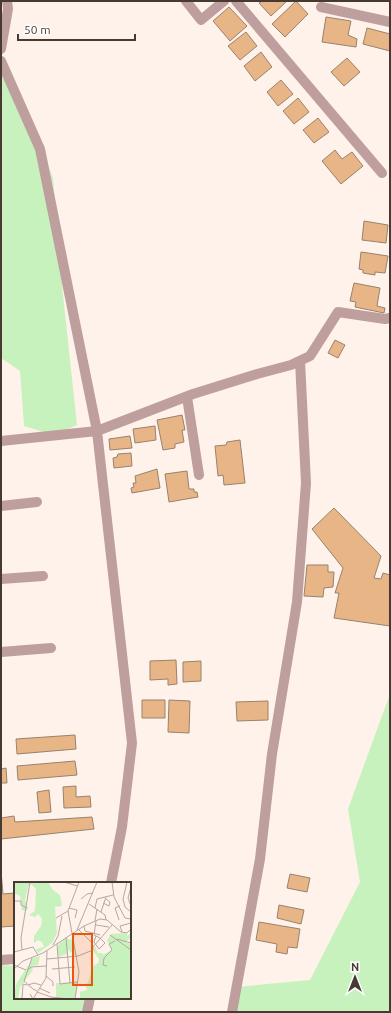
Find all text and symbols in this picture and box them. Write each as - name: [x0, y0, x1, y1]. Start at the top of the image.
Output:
- scale bar: [18, 16, 135, 42]
- text: 50 m: [24, 23, 51, 36]
- inset map: [14, 882, 131, 999]
- north arrow: [335, 957, 375, 997]
- text: N: [351, 961, 359, 973]

